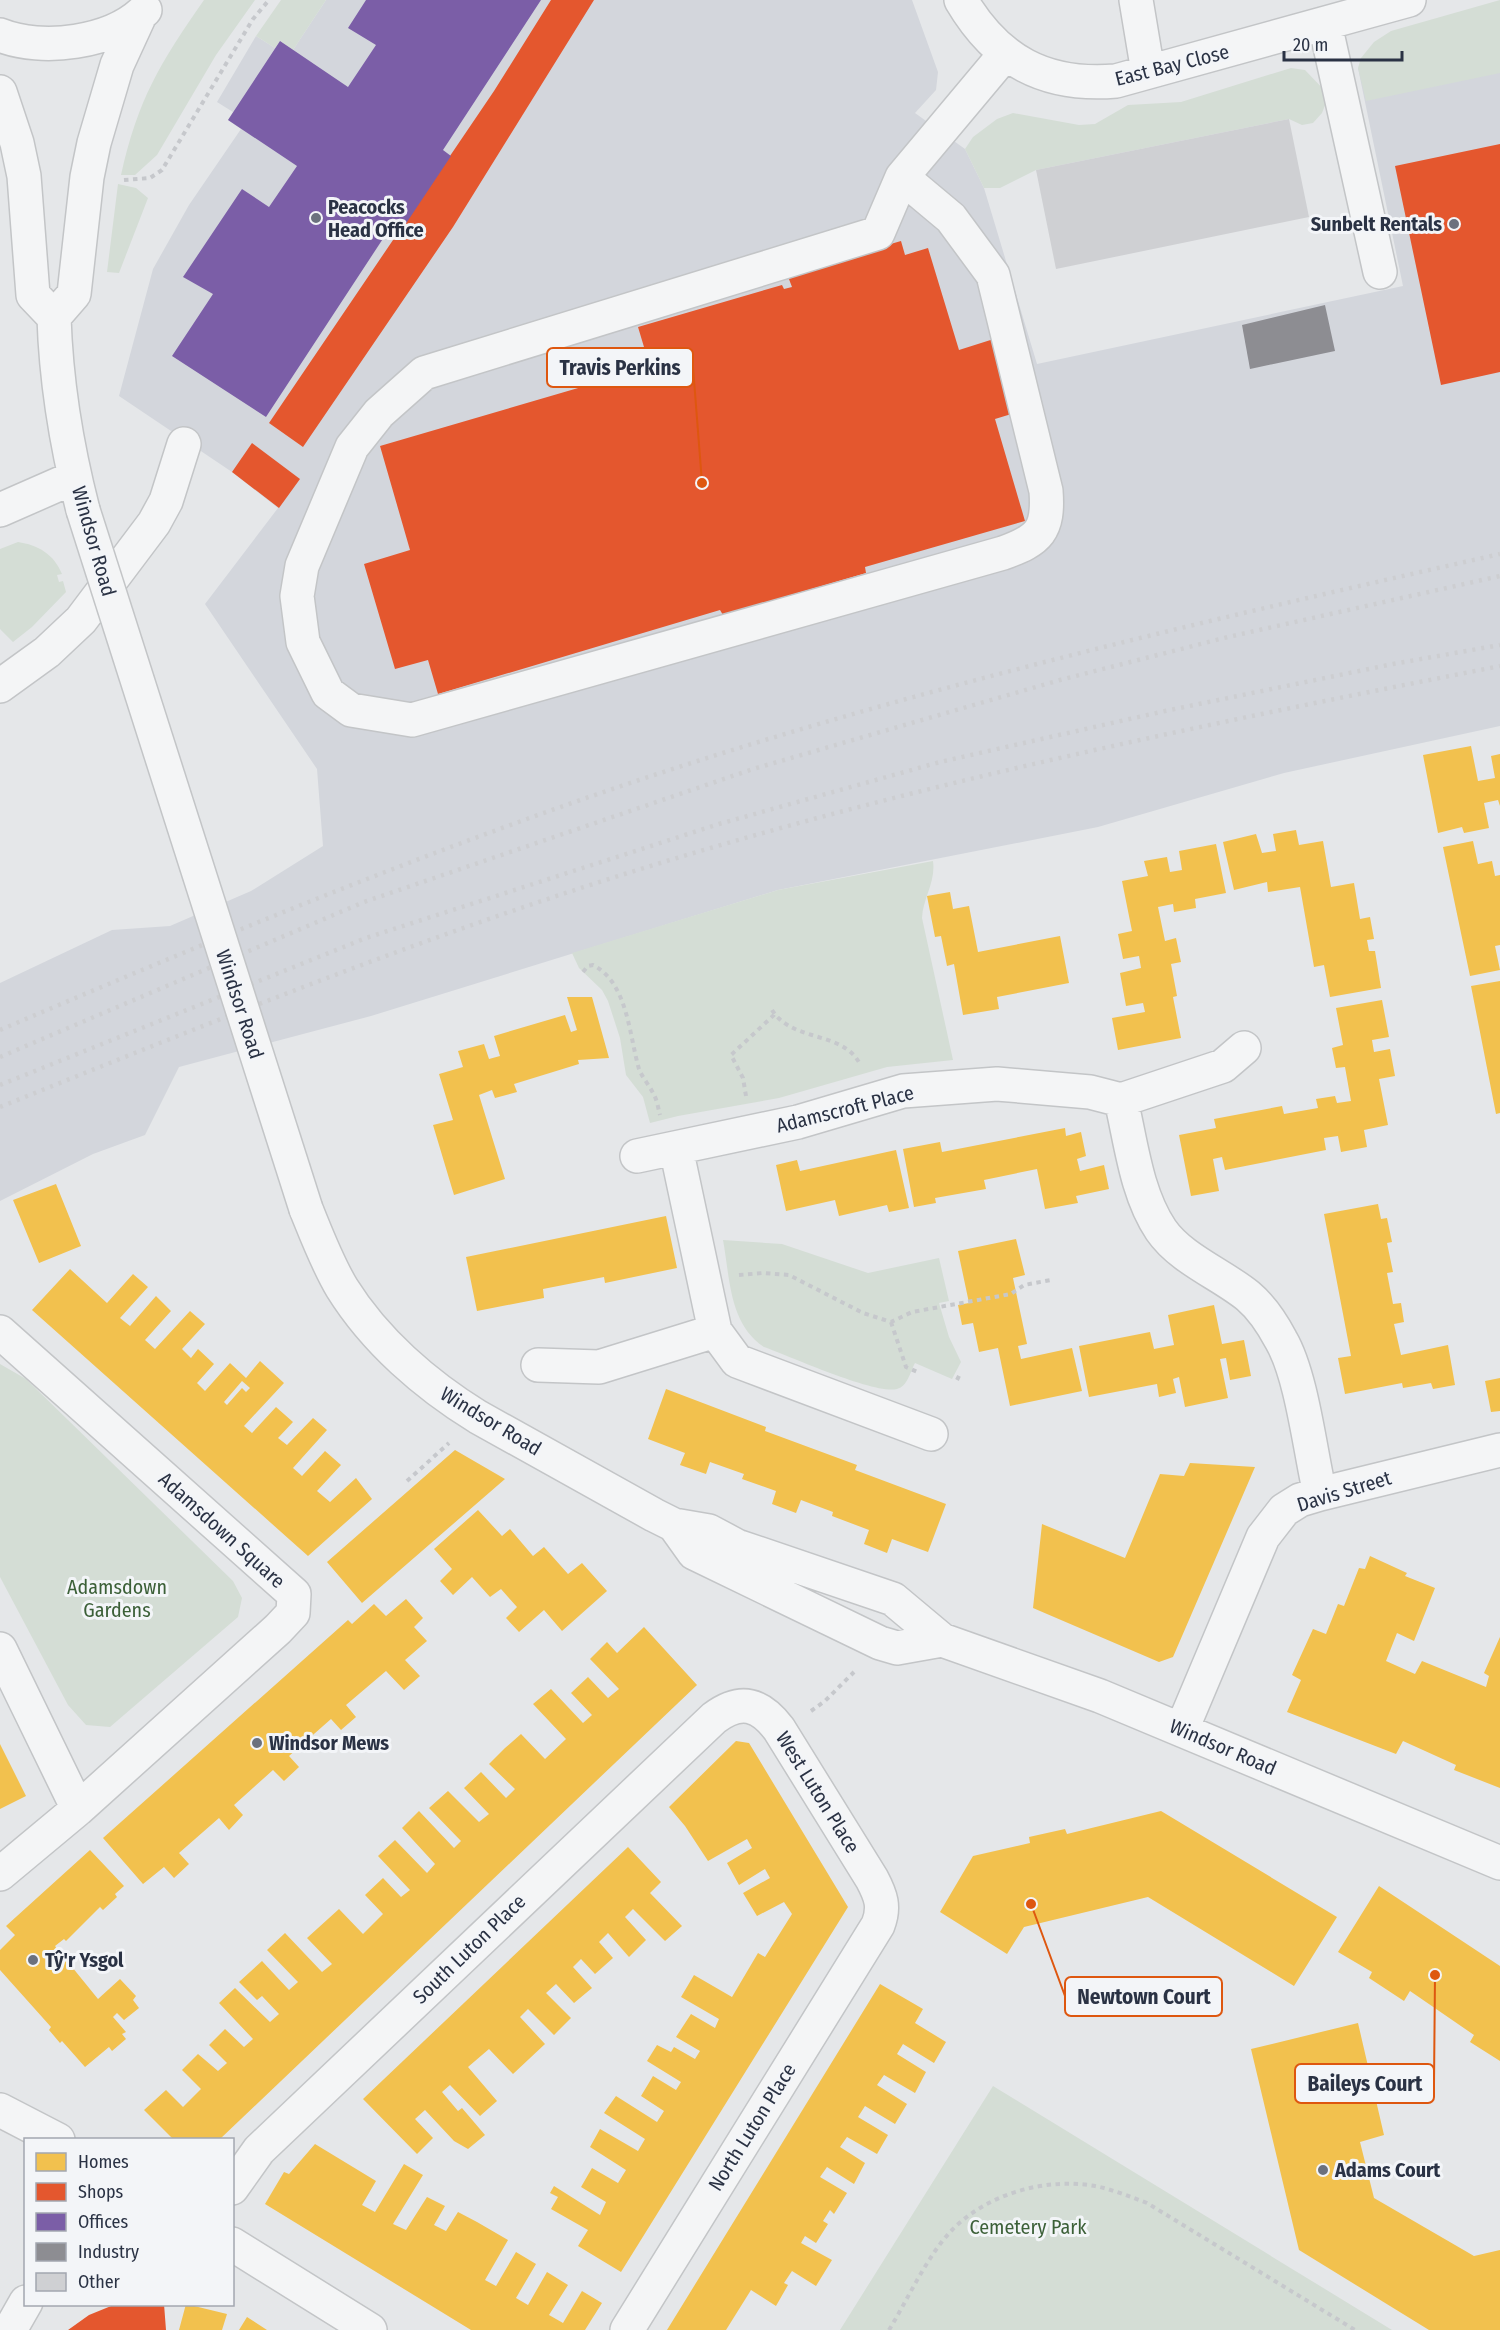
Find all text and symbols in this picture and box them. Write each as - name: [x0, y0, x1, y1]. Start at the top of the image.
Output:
- scale bar: [1284, 24, 1402, 62]
- text: 20 m: [1293, 34, 1328, 56]
- street label: East Bay Close: [1112, 39, 1232, 91]
- place label: Peacocks Head Office: [328, 195, 424, 242]
- marker: Peacocks Head Office: [309, 211, 323, 225]
- place label: Sunbelt Rentals: [1311, 212, 1442, 236]
- marker: Sunbelt Rentals: [1447, 217, 1461, 231]
- callout: Travis Perkins: [547, 348, 693, 387]
- text: Travis Perkins: [559, 355, 681, 381]
- street label: Windsor Road: [67, 483, 121, 599]
- street label: Windsor Road: [211, 946, 269, 1062]
- street label: Adamscroft Place: [774, 1080, 916, 1138]
- street label: Windsor Road: [436, 1381, 546, 1461]
- street label: Davis Street: [1294, 1465, 1394, 1517]
- street label: Adamsdown Square: [154, 1467, 290, 1593]
- park label: Adamsdown Gardens: [67, 1575, 167, 1622]
- street label: Windsor Road: [1166, 1714, 1280, 1780]
- street label: West Luton Place: [771, 1727, 865, 1857]
- place label: Windsor Mews: [269, 1731, 389, 1755]
- marker: Windsor Mews: [250, 1736, 264, 1750]
- street label: South Luton Place: [408, 1889, 530, 2009]
- place label: Tŷ'r Ysgol: [45, 1948, 124, 1972]
- marker: Tŷ'r Ysgol: [26, 1953, 40, 1967]
- callout: Newtown Court: [1065, 1977, 1222, 2016]
- text: Newtown Court: [1077, 1984, 1211, 2010]
- street label: North Luton Place: [703, 2059, 801, 2195]
- callout: Baileys Court: [1295, 2064, 1434, 2103]
- text: Baileys Court: [1308, 2071, 1423, 2097]
- legend: [24, 2138, 234, 2306]
- text: Homes: [78, 2151, 129, 2173]
- place label: Adams Court: [1334, 2158, 1441, 2182]
- marker: Adams Court: [1316, 2163, 1330, 2177]
- text: Shops: [78, 2181, 123, 2203]
- text: Offices: [78, 2211, 128, 2233]
- park label: Cemetery Park: [969, 2215, 1087, 2239]
- text: Industry: [78, 2241, 139, 2263]
- text: Other: [78, 2271, 121, 2293]

